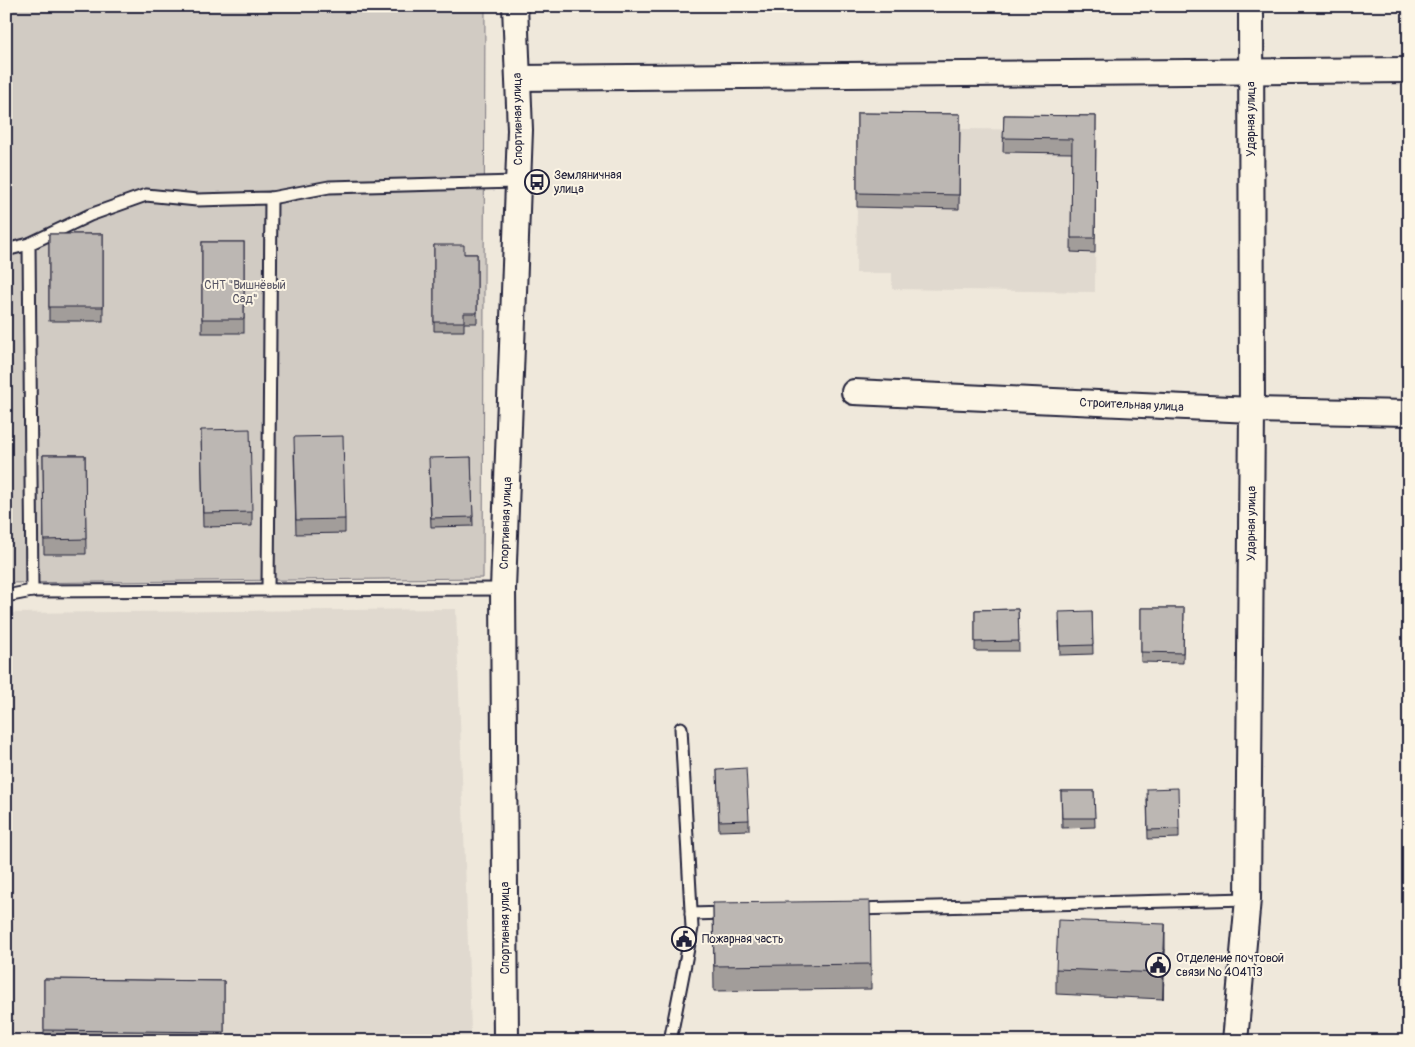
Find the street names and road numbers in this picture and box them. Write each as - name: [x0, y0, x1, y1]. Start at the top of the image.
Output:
- street label: Спортивная улица: [510, 72, 526, 165]
- street label: Ударная улица: [1244, 81, 1259, 157]
- street label: Строительная улица: [1079, 395, 1185, 414]
- street label: Спортивная улица: [496, 476, 515, 570]
- street label: Ударная улица: [1243, 485, 1259, 561]
- street label: Спортивная улица: [498, 881, 513, 974]

